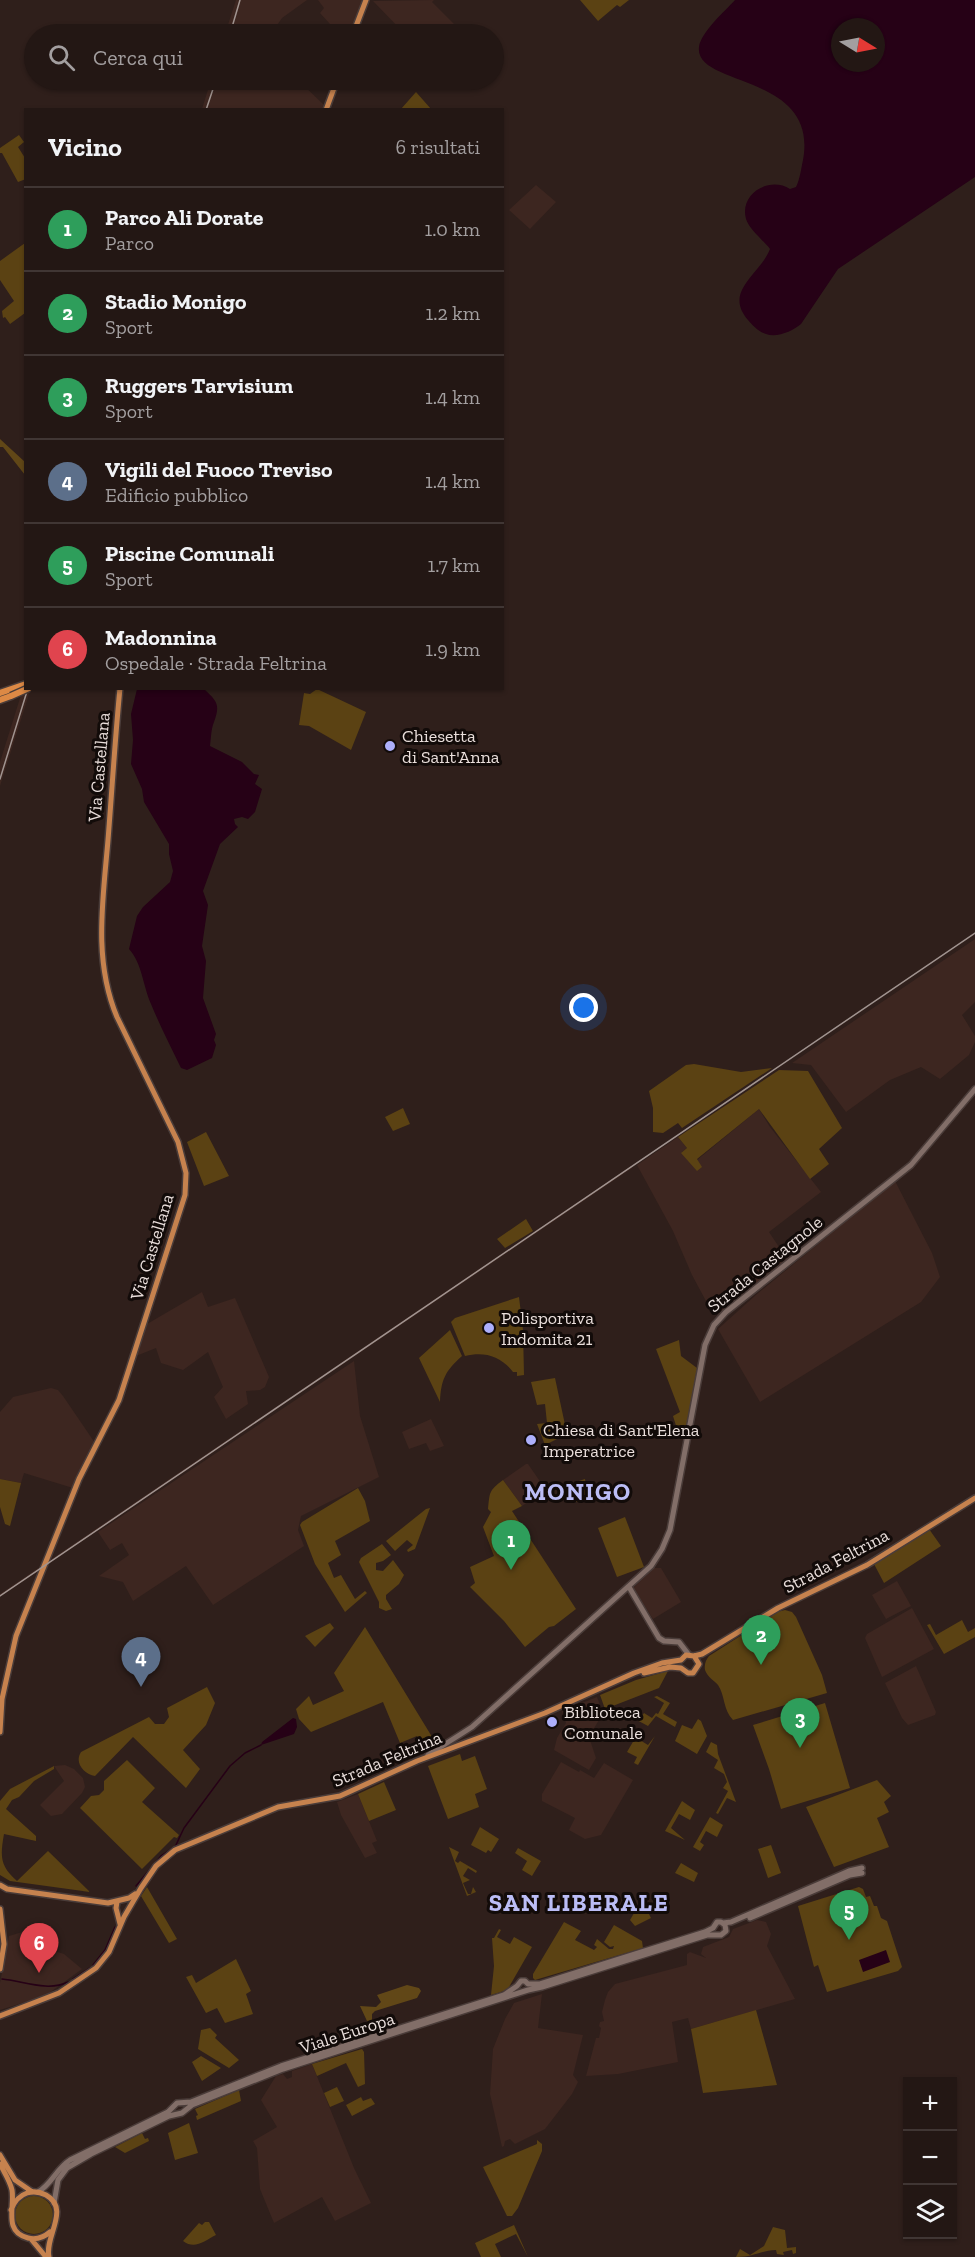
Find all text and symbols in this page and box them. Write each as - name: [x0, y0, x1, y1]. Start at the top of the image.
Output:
- north arrow: [831, 18, 885, 72]
- search box: [24, 24, 504, 90]
- icon: search: [45, 41, 78, 74]
- text: Cerca qui: [93, 44, 183, 71]
- text: Vicino: [48, 131, 122, 163]
- text: 6 risultati: [395, 135, 480, 159]
- text: Parco Ali Dorate: [105, 204, 263, 231]
- text: 1: [63, 217, 72, 241]
- text: 1.0 km: [425, 217, 480, 241]
- text: Parco: [105, 231, 154, 255]
- text: Stadio Monigo: [105, 288, 246, 315]
- text: 2: [62, 301, 73, 325]
- text: 1.2 km: [426, 301, 480, 325]
- text: Sport: [105, 315, 153, 339]
- text: Ruggers Tarvisium: [105, 372, 293, 399]
- text: 3: [62, 385, 73, 409]
- text: 1.4 km: [425, 385, 480, 409]
- text: Sport: [105, 399, 153, 423]
- text: Vigili del Fuoco Treviso: [105, 456, 333, 483]
- text: 4: [62, 469, 73, 493]
- text: 1.4 km: [425, 469, 480, 493]
- text: Edificio pubblico: [105, 483, 248, 507]
- text: Piscine Comunali: [105, 540, 274, 567]
- text: 5: [62, 553, 73, 577]
- text: 1.7 km: [427, 553, 480, 577]
- text: Sport: [105, 567, 153, 591]
- text: Madonnina: [105, 624, 217, 651]
- text: 6: [62, 637, 73, 661]
- text: 1.9 km: [425, 637, 480, 661]
- text: Ospedale · Strada Feltrina: [105, 651, 327, 675]
- street label: Via Castellana: [83, 711, 115, 824]
- place label: Chiesetta di Sant'Anna: [402, 725, 500, 768]
- marker: Chiesetta di Sant'Anna: [383, 739, 397, 753]
- your location: [569, 993, 598, 1022]
- street label: Via Castellana: [125, 1191, 179, 1304]
- street label: Strada Castagnole: [703, 1211, 827, 1317]
- place label: Polisportiva Indomita 21: [501, 1307, 594, 1350]
- marker: Polisportiva Indomita 21: [482, 1321, 496, 1335]
- place label: Chiesa di Sant'Elena Imperatrice: [543, 1419, 700, 1462]
- marker: Chiesa di Sant'Elena Imperatrice: [524, 1433, 538, 1447]
- district label: MONIGO: [524, 1477, 632, 1506]
- pin: 1: [492, 1520, 530, 1570]
- street label: Strada Feltrina: [779, 1524, 893, 1598]
- pin: 2: [742, 1616, 780, 1665]
- pin: 4: [122, 1638, 160, 1687]
- pin: 3: [780, 1698, 820, 1748]
- place label: Biblioteca Comunale: [564, 1701, 643, 1744]
- marker: Biblioteca Comunale: [545, 1715, 559, 1729]
- street label: Strada Feltrina: [329, 1726, 445, 1792]
- district label: SAN LIBERALE: [489, 1888, 669, 1917]
- pin: 5: [830, 1890, 868, 1940]
- pin: 6: [20, 1924, 58, 1973]
- street label: Viale Europa: [296, 2007, 397, 2059]
- map controls: [903, 2077, 957, 2239]
- button: +: [903, 2077, 957, 2131]
- button: −: [903, 2131, 957, 2185]
- button: layers: [903, 2185, 957, 2239]

